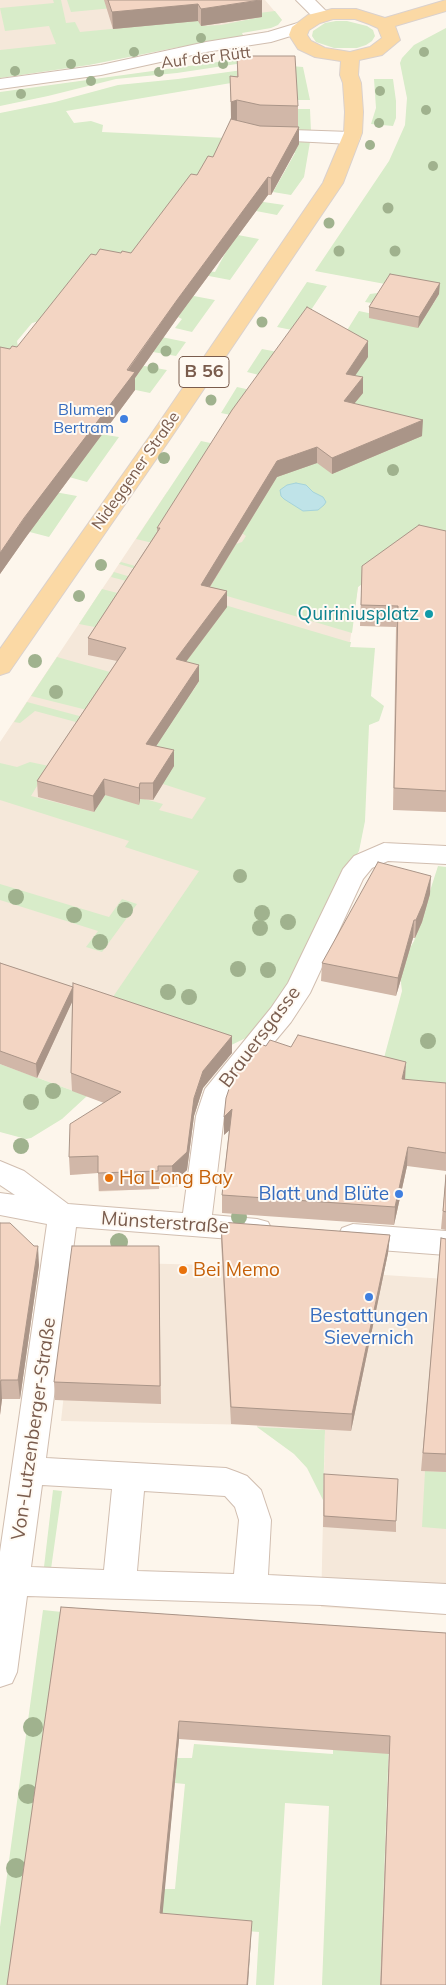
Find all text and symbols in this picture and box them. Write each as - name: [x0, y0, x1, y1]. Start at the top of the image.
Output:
- street label: Auf der Rütt: [160, 43, 252, 73]
- road number: B 56: [179, 357, 229, 388]
- place label: Blumen Bertram: [53, 400, 114, 438]
- street label: Nideggener Straße: [88, 408, 184, 534]
- marker: Blumen Bertram: [118, 413, 130, 425]
- place label: Quiriniusplatz: [298, 603, 419, 625]
- marker: Quiriniusplatz: [423, 608, 435, 620]
- street label: Brauersgasse: [215, 982, 305, 1092]
- place label: Ha Long Bay: [119, 1167, 233, 1189]
- marker: Ha Long Bay: [103, 1172, 115, 1184]
- place label: Blatt und Blüte: [258, 1183, 389, 1205]
- marker: Blatt und Blüte: [393, 1188, 405, 1200]
- street label: Münsterstraße: [100, 1207, 230, 1239]
- place label: Bei Memo: [193, 1259, 280, 1281]
- marker: Bei Memo: [177, 1264, 189, 1276]
- marker: Bestattungen Sievernich: [363, 1291, 375, 1303]
- place label: Bestattungen Sievernich: [310, 1305, 428, 1349]
- street label: Von-Lutzenberger-Straße: [7, 1316, 61, 1542]

